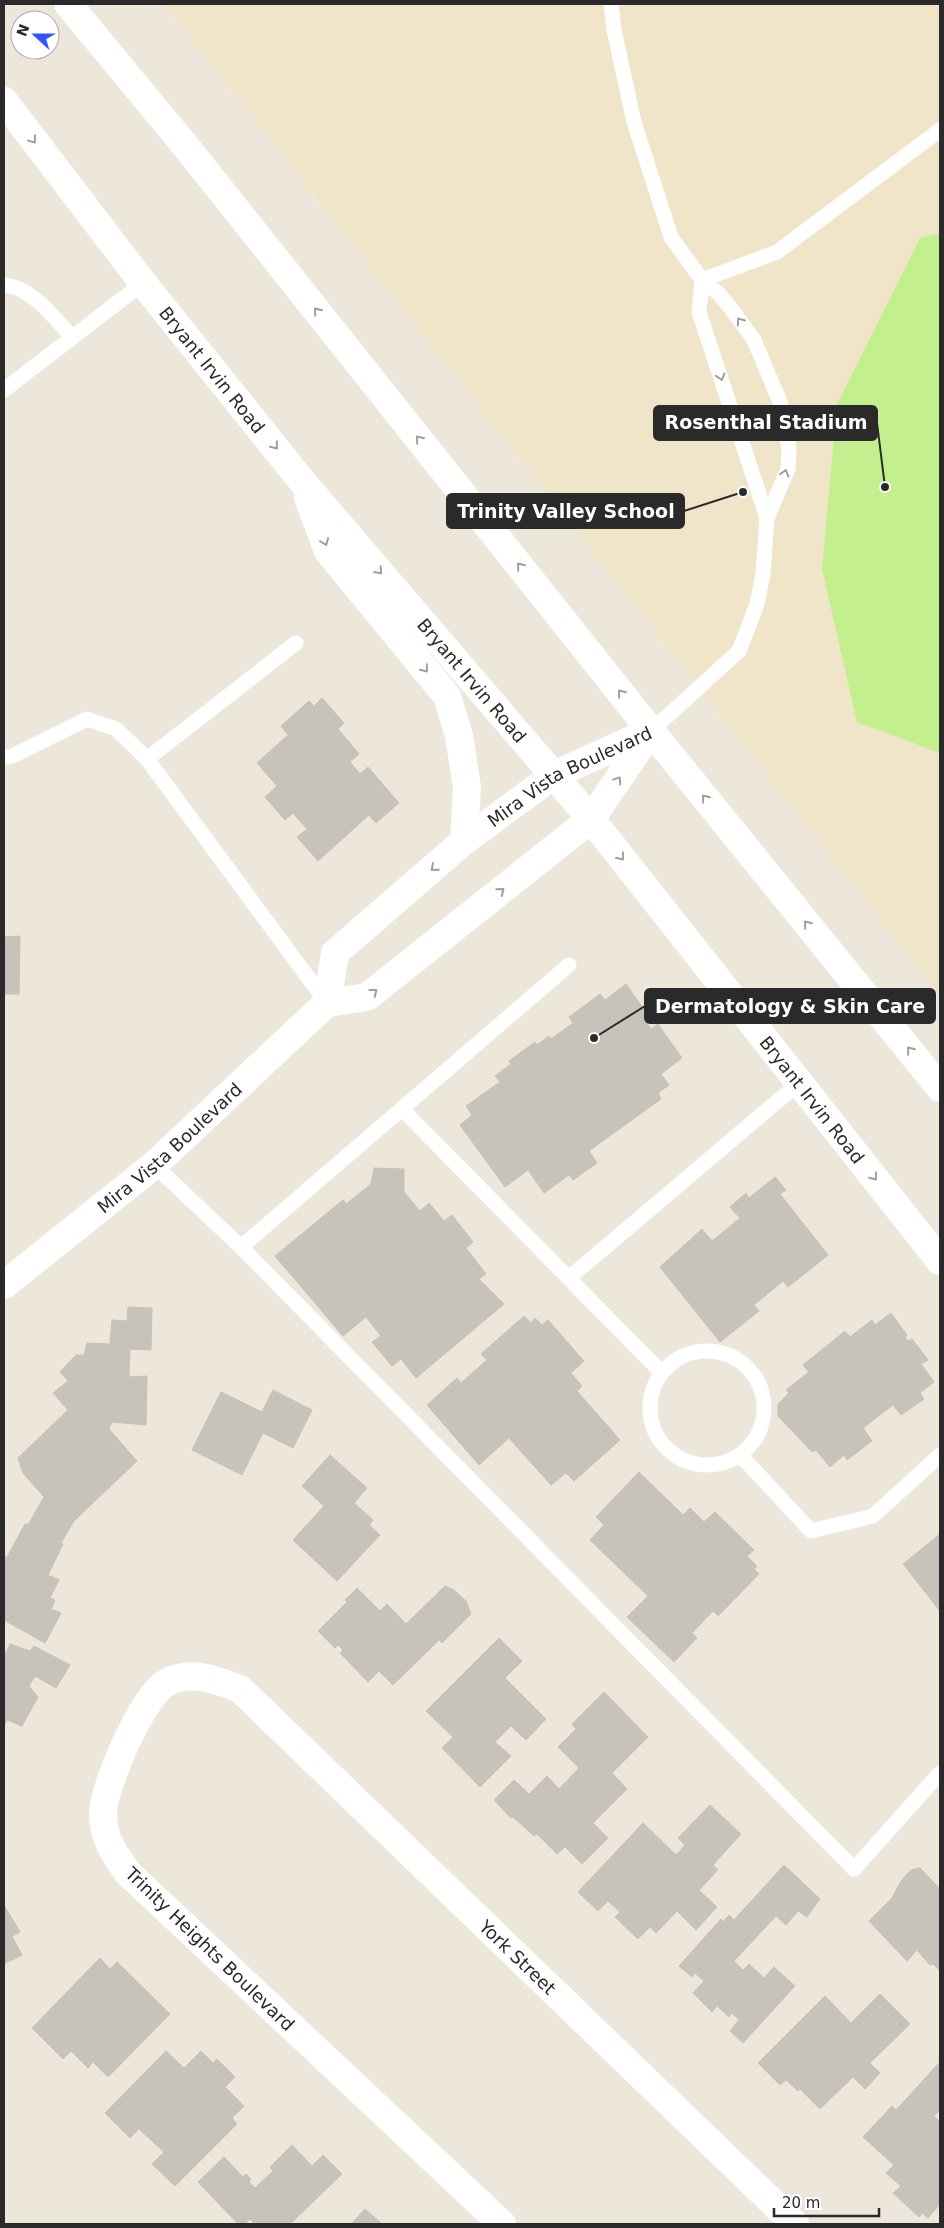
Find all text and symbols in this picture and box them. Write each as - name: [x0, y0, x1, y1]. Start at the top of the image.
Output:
- north arrow: [10, 10, 60, 60]
- text: N: [13, 22, 32, 39]
- one-way arrow: [28, 134, 36, 143]
- street label: Bryant Irvin Road: [155, 302, 270, 437]
- one-way arrow: [314, 308, 323, 317]
- one-way arrow: [737, 317, 746, 327]
- one-way arrow: [715, 373, 725, 381]
- callout: Rosenthal Stadium: [654, 406, 877, 440]
- text: Rosenthal Stadium: [665, 411, 868, 433]
- one-way arrow: [415, 435, 424, 444]
- one-way arrow: [269, 441, 278, 450]
- one-way arrow: [780, 469, 790, 477]
- callout: Trinity Valley School: [447, 494, 684, 528]
- text: Trinity Valley School: [457, 500, 675, 522]
- one-way arrow: [319, 537, 329, 546]
- one-way arrow: [517, 563, 525, 572]
- one-way arrow: [373, 565, 382, 574]
- street label: Bryant Irvin Road: [413, 614, 531, 746]
- one-way arrow: [420, 664, 429, 673]
- one-way arrow: [618, 690, 626, 699]
- street label: Mira Vista Boulevard: [483, 722, 655, 831]
- one-way arrow: [612, 776, 621, 786]
- one-way arrow: [702, 795, 710, 804]
- one-way arrow: [616, 852, 625, 861]
- one-way arrow: [430, 862, 439, 871]
- one-way arrow: [495, 888, 504, 896]
- one-way arrow: [805, 921, 813, 930]
- one-way arrow: [368, 988, 377, 997]
- callout: Dermatology & Skin Care: [645, 989, 935, 1023]
- text: Dermatology & Skin Care: [655, 995, 925, 1017]
- street label: Bryant Irvin Road: [756, 1032, 869, 1167]
- one-way arrow: [907, 1047, 915, 1056]
- street label: Mira Vista Boulevard: [93, 1078, 246, 1217]
- one-way arrow: [868, 1171, 877, 1181]
- street label: Trinity Heights Boulevard: [121, 1862, 299, 2035]
- street label: York Street: [475, 1915, 560, 1998]
- scale bar: [774, 2186, 879, 2218]
- text: 20 m: [782, 2194, 820, 2212]

